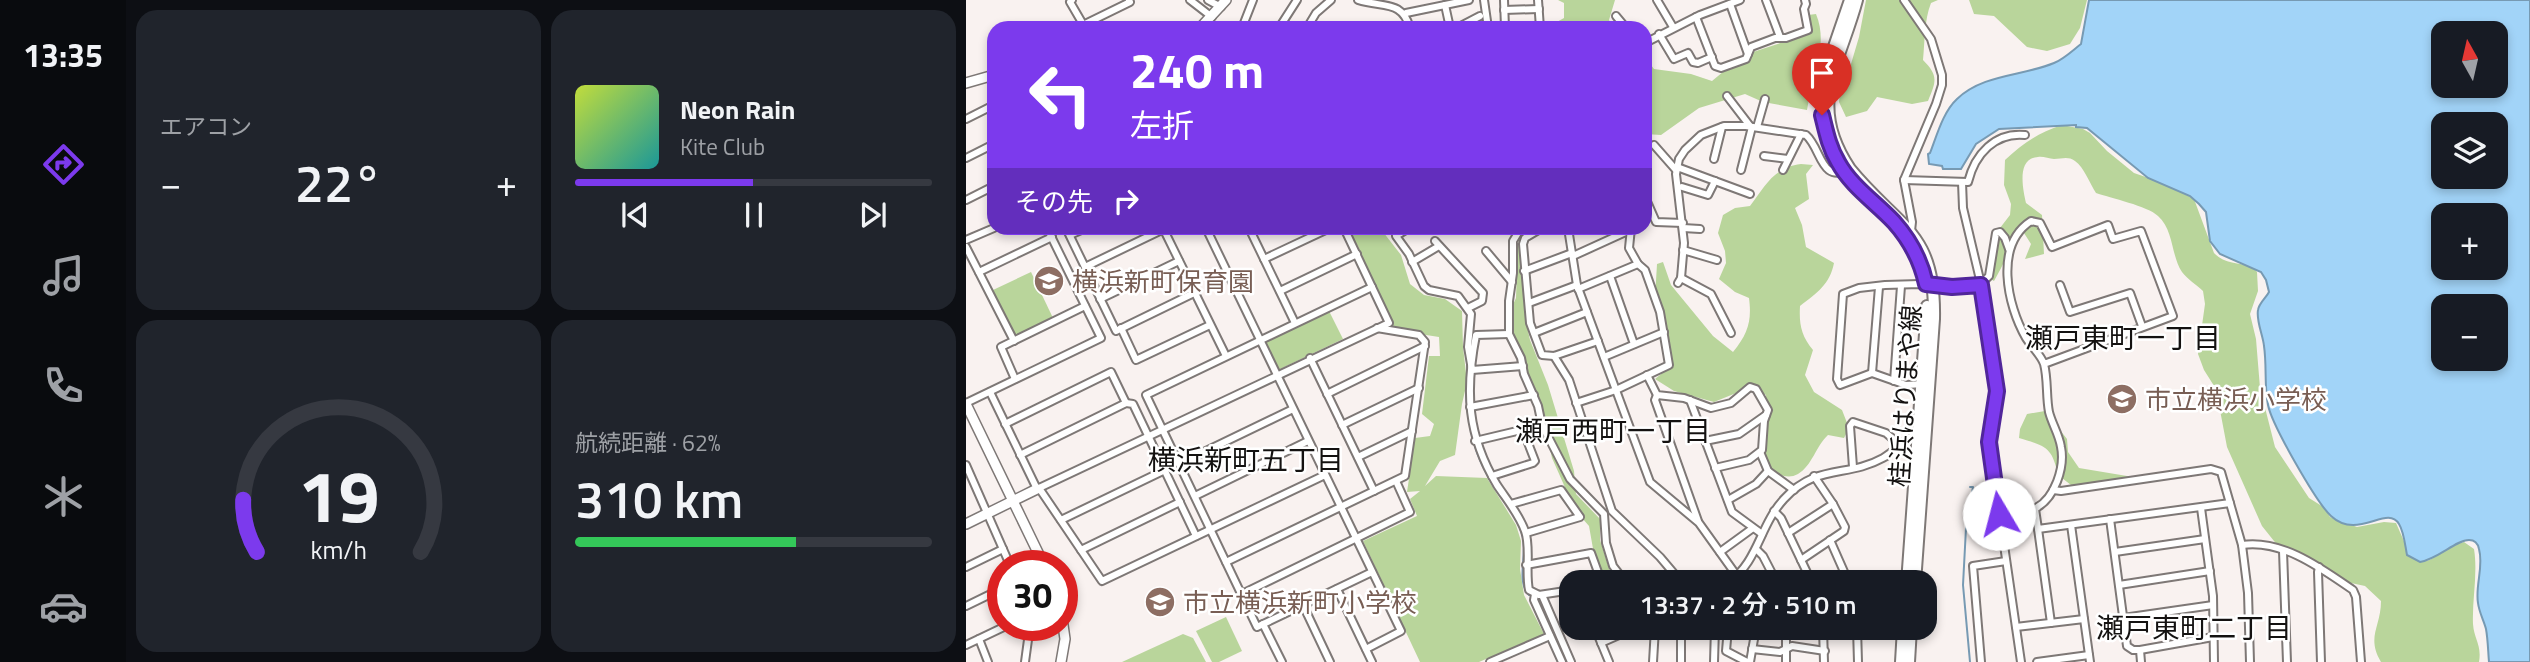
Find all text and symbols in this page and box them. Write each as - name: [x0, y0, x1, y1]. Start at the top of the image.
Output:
- north arrow: [2431, 21, 2508, 98]
- map controls: [2431, 21, 2508, 371]
- text: 13:35: [23, 31, 103, 79]
- text: 240 m: [1130, 32, 1264, 107]
- pin: [1792, 43, 1852, 115]
- icon: left: [1015, 49, 1106, 140]
- icon: arrive: [1803, 54, 1841, 92]
- text: Neon Rain: [680, 90, 795, 129]
- text: 左折: [1130, 101, 1194, 149]
- text: エアコン: [160, 109, 252, 144]
- button: layers: [2431, 112, 2508, 189]
- text: Kite Club: [680, 129, 765, 164]
- icon: directions: [39, 140, 88, 189]
- text: 22°: [295, 143, 382, 222]
- text: −: [160, 154, 181, 212]
- text: +: [496, 154, 517, 212]
- text: その先: [1015, 182, 1093, 221]
- icon: right: [1107, 182, 1145, 220]
- icon: previous: [616, 196, 654, 234]
- icon: pause: [735, 196, 773, 234]
- icon: next: [854, 196, 892, 234]
- button: +: [2431, 203, 2508, 280]
- icon: music: [39, 251, 88, 300]
- place label: 横浜新町保育園: [1072, 262, 1254, 301]
- school or university icon: 横浜新町保育園: [1032, 264, 1066, 298]
- button: −: [2431, 294, 2508, 371]
- street label: 桂浜はりまや線: [1879, 304, 1931, 488]
- district label: 瀬戸東町一丁目: [2025, 316, 2221, 359]
- icon: phone: [39, 361, 88, 410]
- place label: 市立横浜小学校: [2145, 380, 2327, 419]
- school or university icon: 市立横浜小学校: [2105, 382, 2139, 416]
- district label: 瀬戸西町一丁目: [1515, 409, 1711, 452]
- text: 航続距離 · 62%: [575, 425, 721, 460]
- district label: 横浜新町五丁目: [1148, 438, 1344, 481]
- text: 19: [298, 440, 379, 550]
- text: 310 km: [575, 459, 743, 538]
- icon: climate: [39, 472, 88, 521]
- position arrow: [1962, 477, 2036, 551]
- text: km/h: [310, 531, 367, 569]
- speed limit sign: 30: [987, 550, 1078, 641]
- icon: car: [39, 582, 88, 631]
- place label: 市立横浜新町小学校: [1183, 583, 1417, 622]
- school or university icon: 市立横浜新町小学校: [1143, 585, 1177, 619]
- text: 13:37 · 2 分 · 510 m: [1639, 585, 1857, 624]
- district label: 瀬戸東町二丁目: [2096, 606, 2292, 649]

